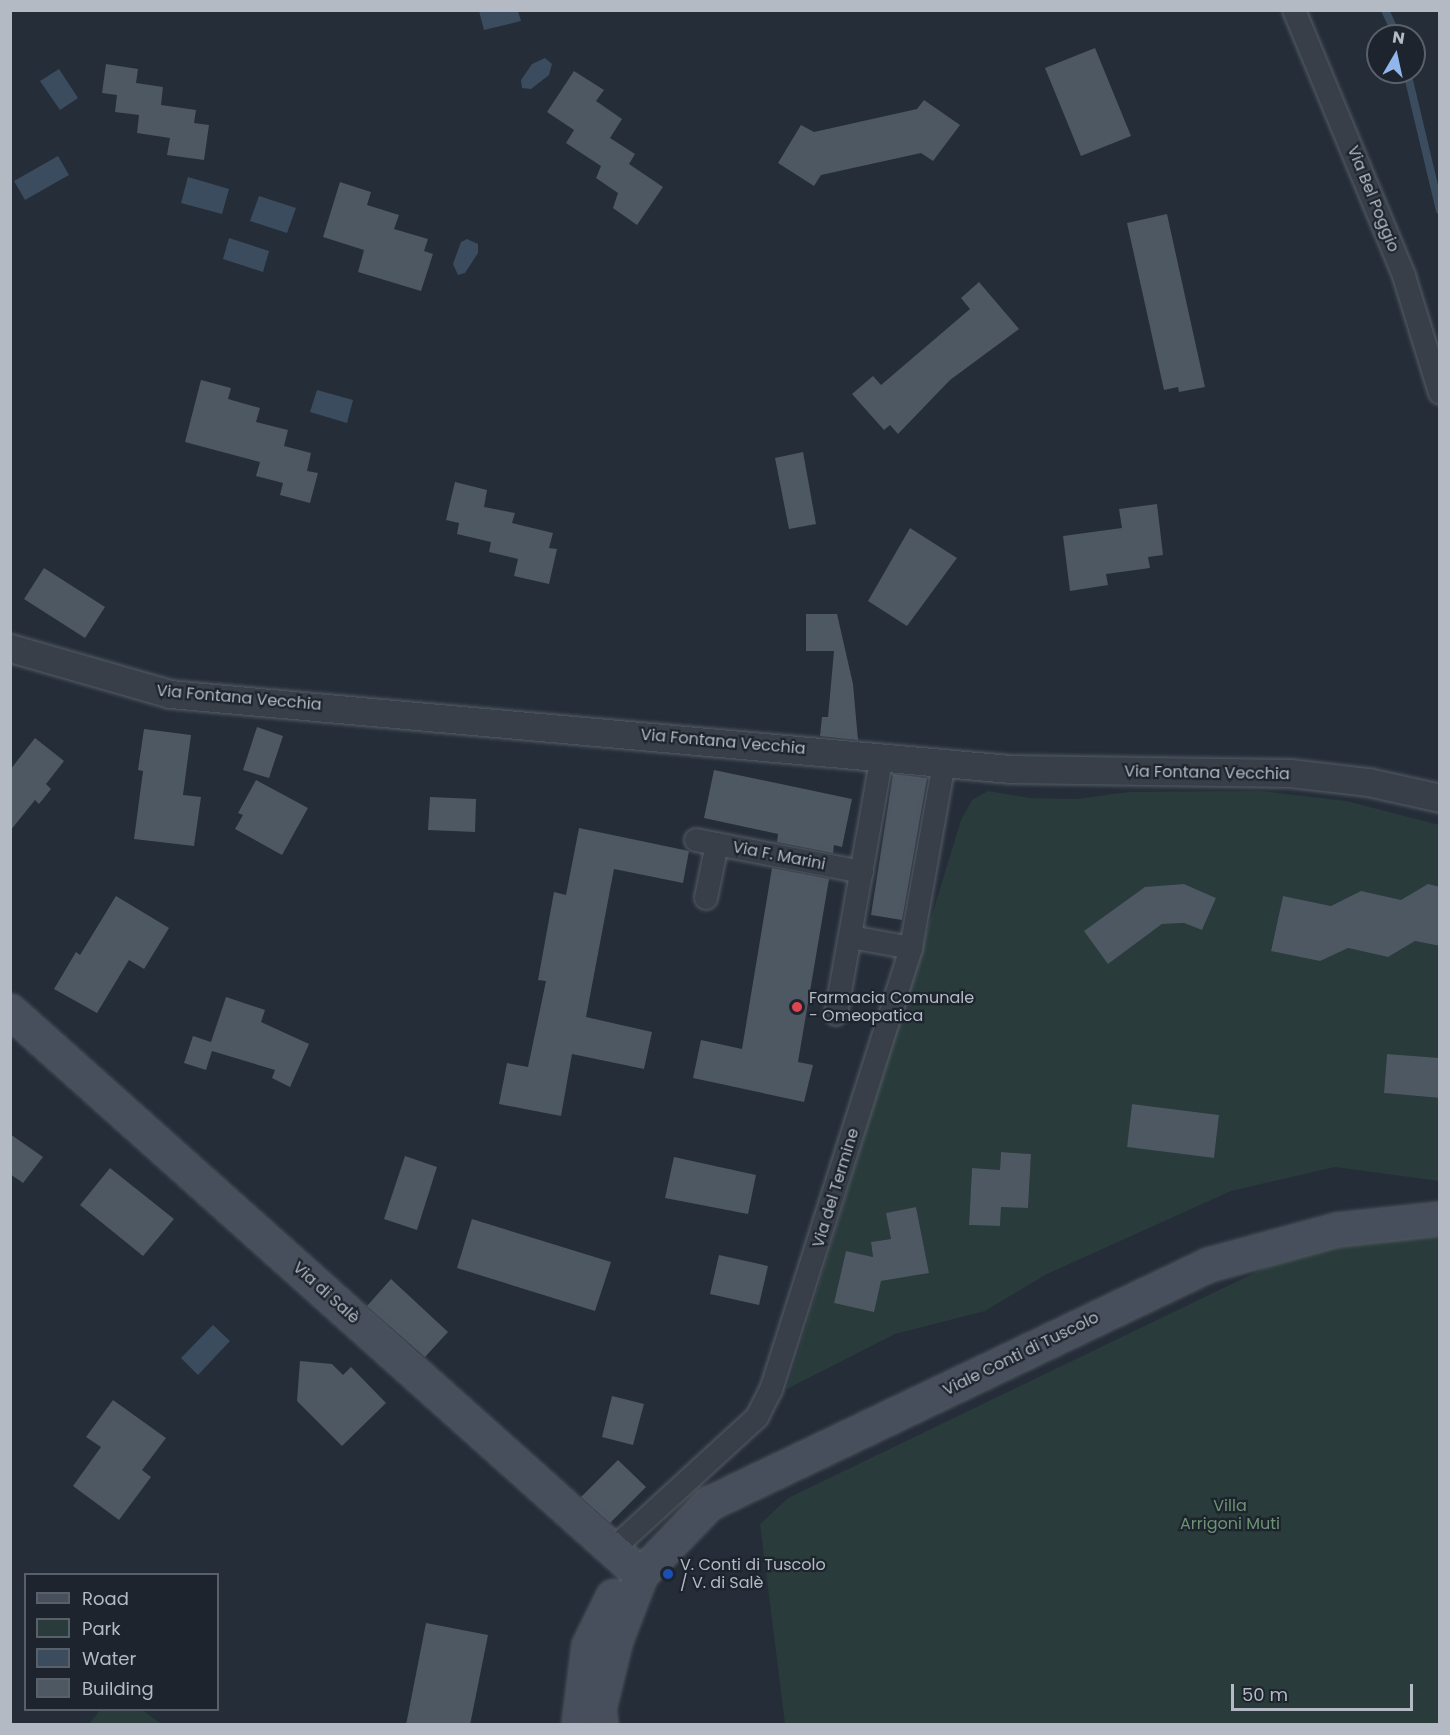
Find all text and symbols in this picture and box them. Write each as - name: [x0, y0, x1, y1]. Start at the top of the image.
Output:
- north arrow: [1366, 24, 1426, 84]
- text: N: [1391, 25, 1406, 50]
- street label: Via Bel Poggio: [1343, 143, 1403, 255]
- street label: Via Fontana Vecchia: [156, 681, 322, 715]
- street label: Via Fontana Vecchia: [640, 725, 806, 759]
- street label: Via Fontana Vecchia: [1124, 762, 1290, 784]
- street label: Via F. Marini: [731, 838, 827, 874]
- place label: Farmacia Comunale - Omeopatica: [809, 988, 974, 1026]
- marker: Farmacia Comunale - Omeopatica: [790, 1000, 804, 1014]
- street label: Via del Termine: [809, 1126, 863, 1250]
- street label: Via di Salè: [289, 1258, 363, 1328]
- street label: Viale Conti di Tuscolo: [940, 1308, 1102, 1400]
- park label: Villa Arrigoni Muti: [1180, 1496, 1280, 1534]
- place label: V. Conti di Tuscolo / V. di Salè: [680, 1555, 826, 1593]
- marker: V. Conti di Tuscolo / V. di Salè: [661, 1567, 675, 1581]
- legend: [24, 1573, 219, 1711]
- text: Road: [82, 1586, 129, 1611]
- text: Park: [82, 1616, 121, 1641]
- text: Water: [82, 1646, 136, 1671]
- scale bar: [1234, 1672, 1416, 1710]
- text: Building: [82, 1676, 154, 1701]
- text: 50 m: [1242, 1682, 1288, 1707]

